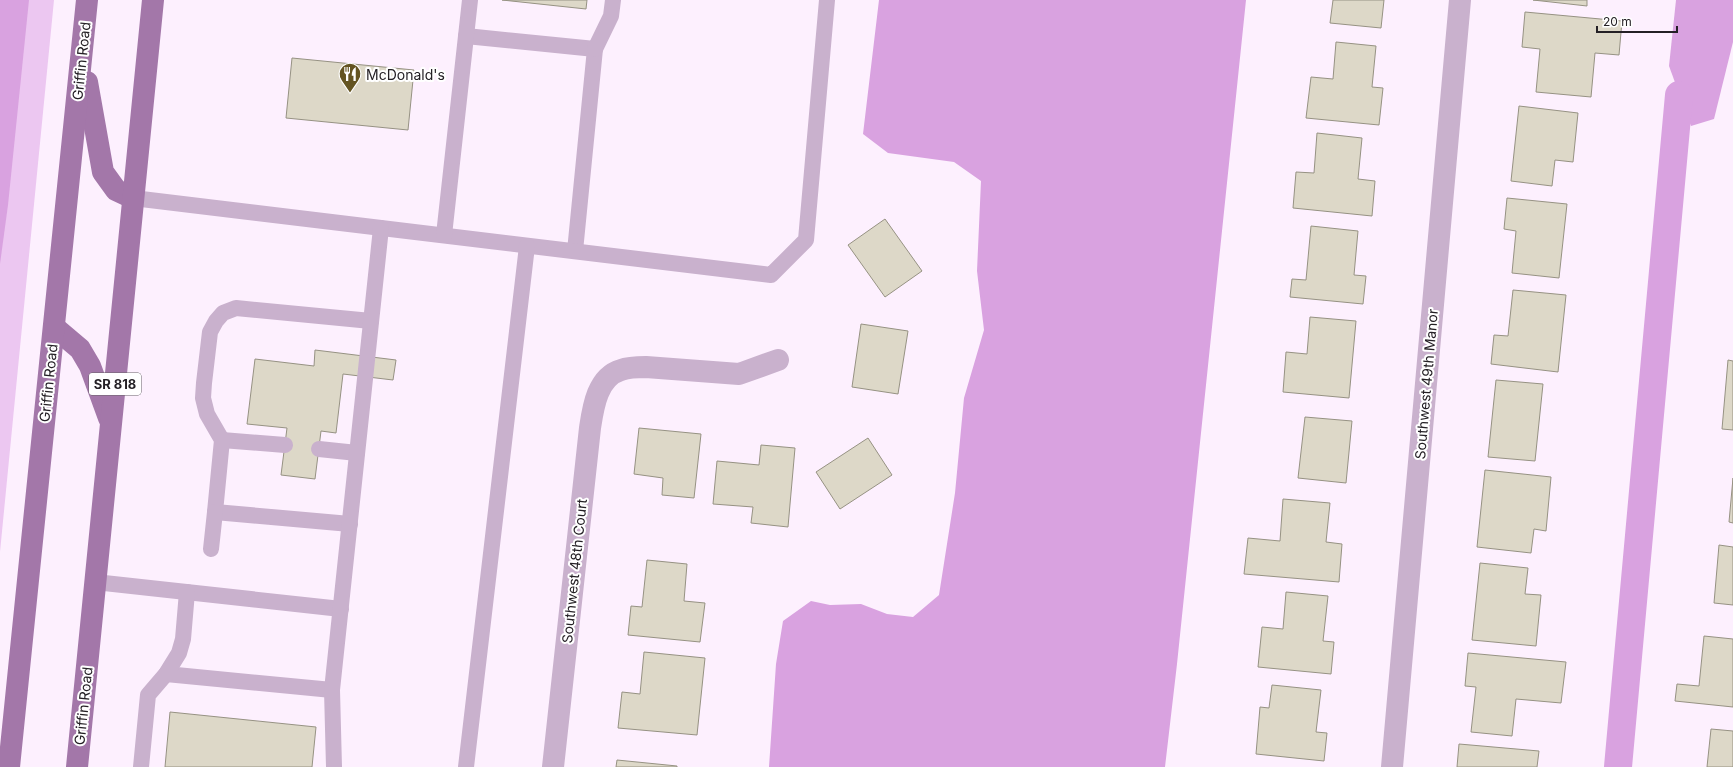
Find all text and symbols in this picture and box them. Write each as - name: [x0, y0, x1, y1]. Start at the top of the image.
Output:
- scale bar: [1597, 8, 1677, 34]
- text: 20 m: [1603, 14, 1632, 29]
- street label: Griffin Road: [68, 21, 94, 101]
- restaurant icon: McDonald's: [337, 61, 363, 94]
- place label: McDonald's: [366, 66, 445, 83]
- street label: Southwest 49th Manor: [1411, 308, 1441, 460]
- street label: Griffin Road: [35, 343, 61, 423]
- road number: SR 818: [89, 373, 141, 395]
- street label: Southwest 48th Court: [558, 497, 590, 644]
- street label: Griffin Road: [70, 666, 96, 746]

